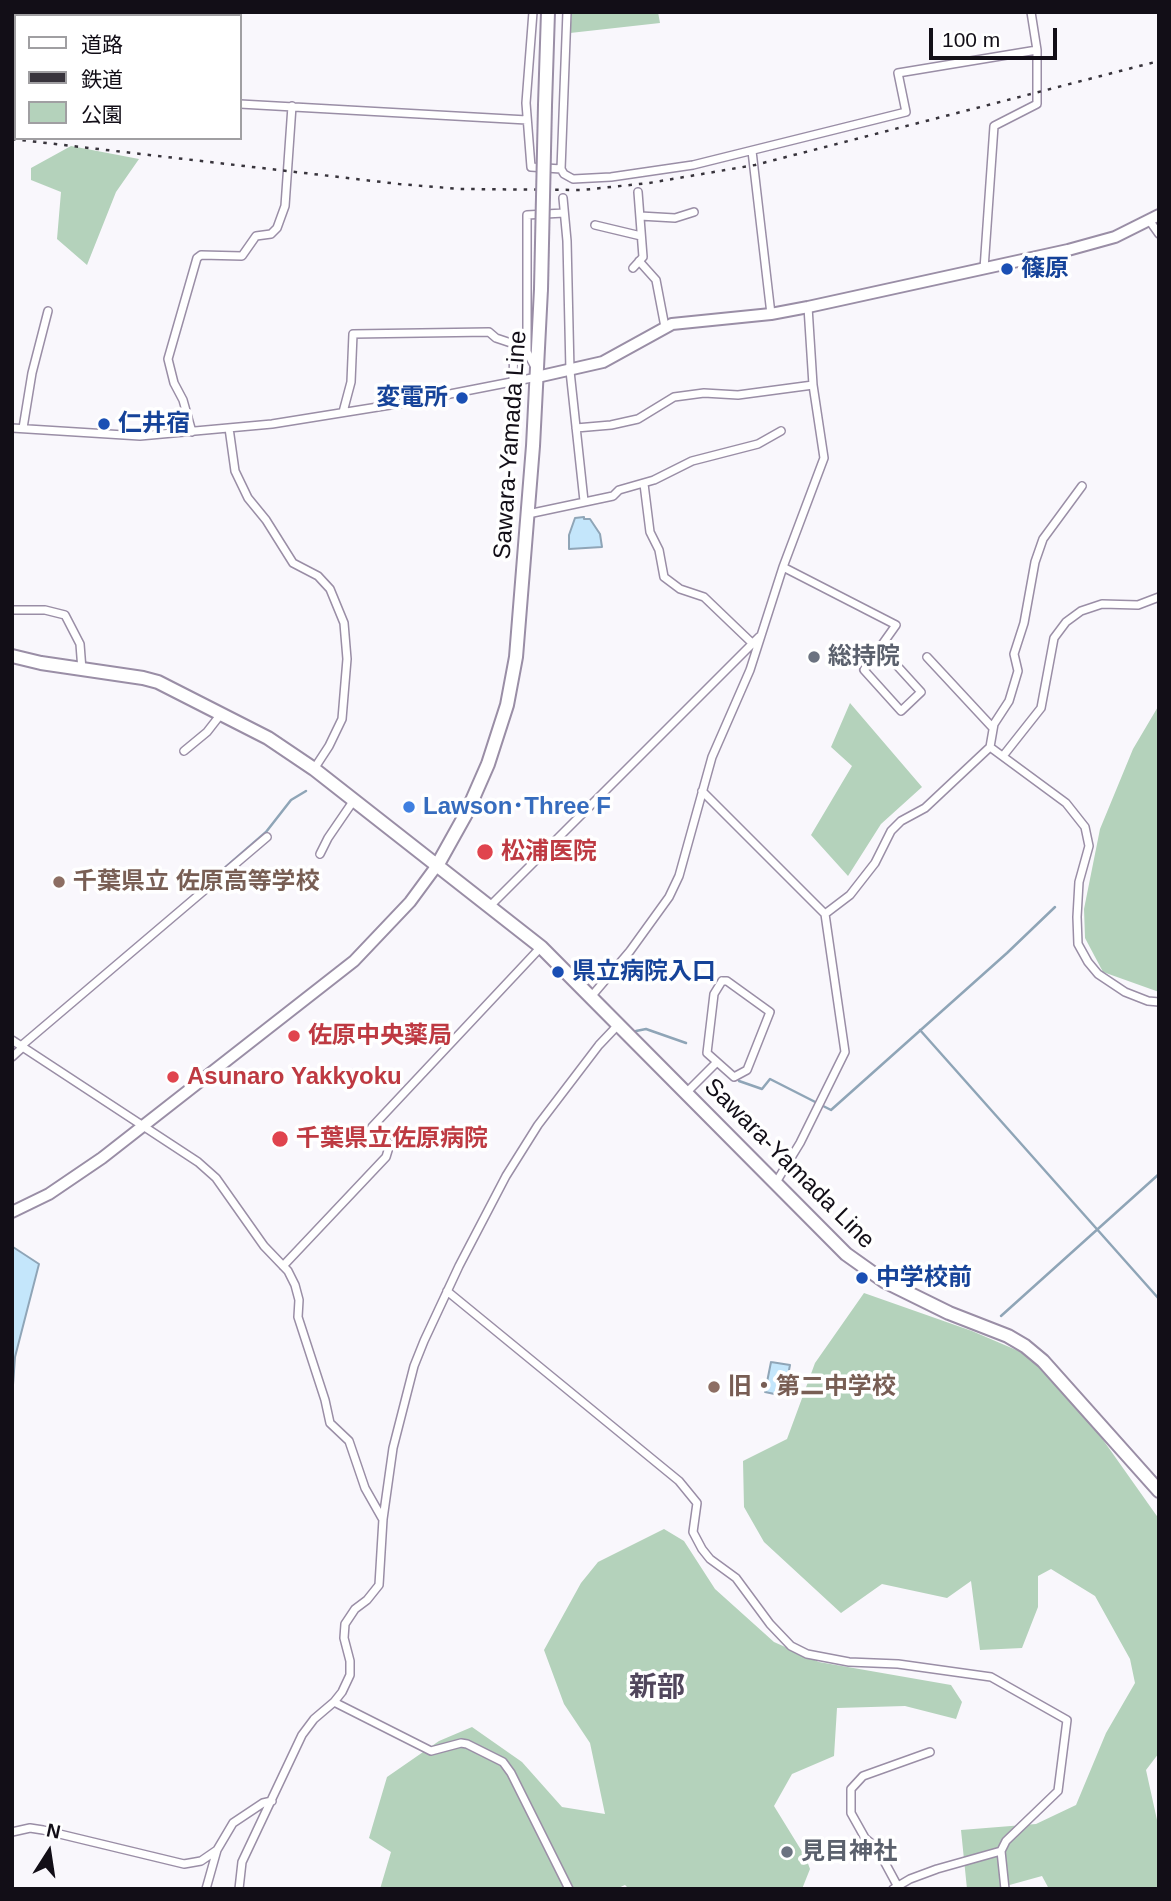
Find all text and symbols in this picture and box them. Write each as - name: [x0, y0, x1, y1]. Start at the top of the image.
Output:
- legend: [14, 14, 242, 140]
- scale bar: [933, 14, 1061, 58]
- text: 100 m: [942, 28, 1000, 51]
- text: 道路: [81, 33, 123, 56]
- text: 鉄道: [81, 68, 123, 91]
- text: 公園: [81, 103, 123, 126]
- place label: 篠原: [1021, 255, 1069, 283]
- marker: 篠原: [999, 261, 1015, 277]
- street label: Sawara-Yamada Line: [489, 330, 533, 560]
- place label: 変電所: [376, 384, 448, 412]
- marker: 変電所: [454, 390, 470, 406]
- place label: 仁井宿: [118, 410, 190, 438]
- marker: 仁井宿: [96, 416, 112, 432]
- place label: 総持院: [828, 643, 900, 671]
- marker: 総持院: [806, 649, 822, 665]
- place label: Lawson･Three F: [423, 793, 611, 821]
- marker: Lawson･Three F: [401, 799, 417, 815]
- place label: 松浦医院: [501, 838, 597, 866]
- marker: 松浦医院: [475, 842, 495, 862]
- place label: 千葉県立 佐原高等学校: [73, 868, 320, 896]
- marker: 千葉県立 佐原高等学校: [51, 874, 67, 890]
- place label: 県立病院入口: [572, 958, 716, 986]
- marker: 県立病院入口: [550, 964, 566, 980]
- place label: 佐原中央薬局: [308, 1022, 452, 1050]
- marker: 佐原中央薬局: [286, 1028, 302, 1044]
- place label: Asunaro Yakkyoku: [187, 1063, 402, 1091]
- marker: Asunaro Yakkyoku: [165, 1069, 181, 1085]
- street label: Sawara-Yamada Line: [698, 1073, 880, 1255]
- place label: 千葉県立佐原病院: [296, 1125, 488, 1153]
- marker: 千葉県立佐原病院: [270, 1129, 290, 1149]
- place label: 中学校前: [876, 1264, 972, 1292]
- marker: 中学校前: [854, 1270, 870, 1286]
- place label: 旧・第二中学校: [728, 1373, 896, 1401]
- marker: 旧・第二中学校: [706, 1379, 722, 1395]
- district label: 新部: [629, 1671, 685, 1705]
- north arrow: [14, 1817, 84, 1887]
- text: N: [45, 1819, 62, 1843]
- place label: 見目神社: [801, 1838, 897, 1866]
- marker: 見目神社: [779, 1844, 795, 1860]

